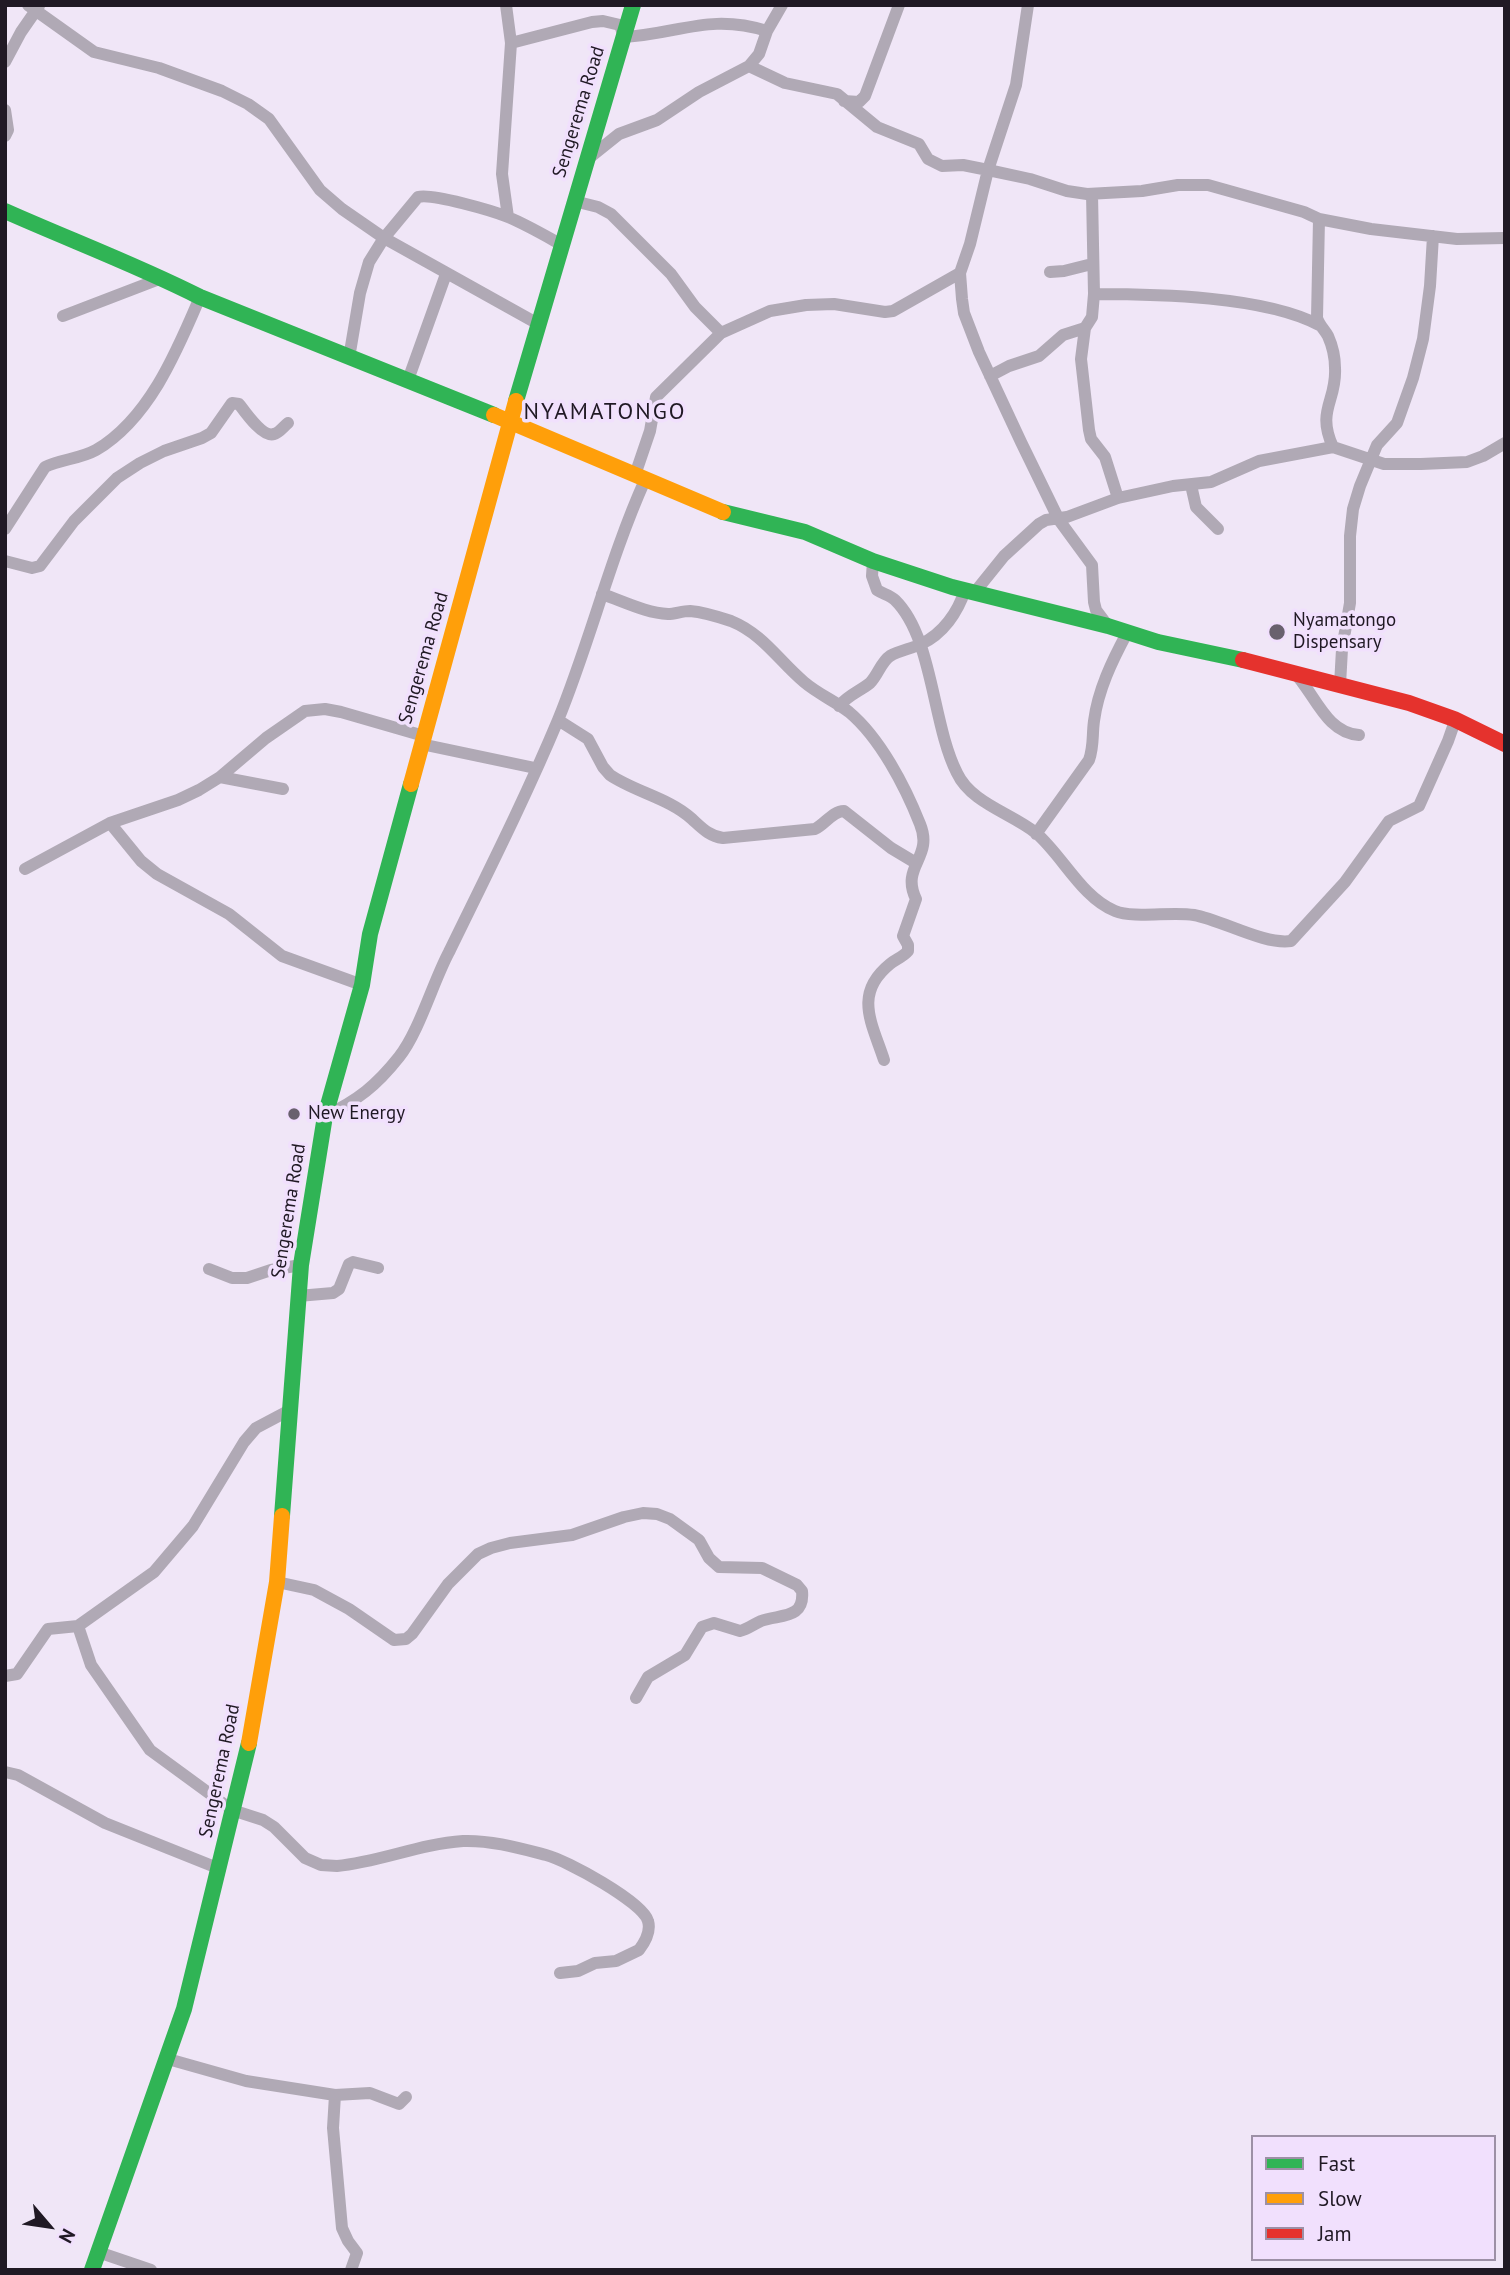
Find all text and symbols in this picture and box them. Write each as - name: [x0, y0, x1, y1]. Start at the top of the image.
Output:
- street label: Sengerema Road: [548, 44, 610, 180]
- district label: NYAMATONGO: [525, 398, 685, 426]
- street label: Sengerema Road: [394, 589, 454, 727]
- place label: Nyamatongo Dispensary: [1293, 610, 1396, 654]
- marker: Nyamatongo Dispensary: [1267, 622, 1287, 642]
- place label: New Energy: [308, 1103, 405, 1125]
- marker: New Energy: [286, 1106, 302, 1122]
- street label: Sengerema Road: [267, 1142, 311, 1280]
- street label: Sengerema Road: [195, 1702, 245, 1840]
- legend: [1251, 2135, 1496, 2261]
- text: Fast: [1318, 2150, 1355, 2177]
- text: Slow: [1318, 2185, 1362, 2212]
- north arrow: [14, 2191, 84, 2261]
- text: Jam: [1318, 2220, 1352, 2247]
- text: N: [54, 2225, 81, 2247]

